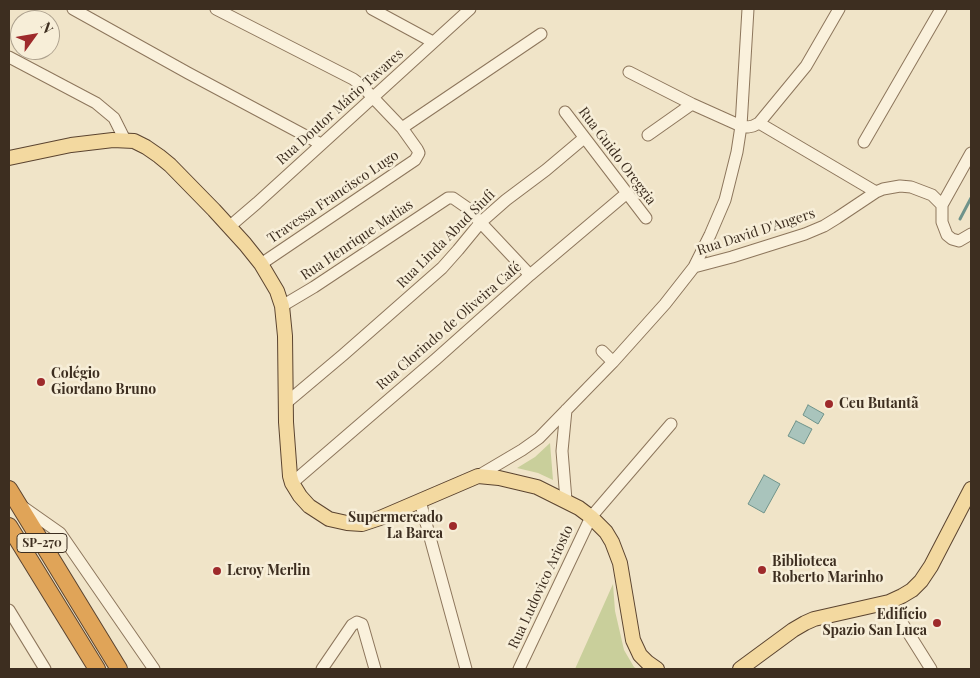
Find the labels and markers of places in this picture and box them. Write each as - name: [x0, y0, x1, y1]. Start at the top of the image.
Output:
- place label: Colégio Giordano Bruno: [51, 366, 156, 398]
- marker: Colégio Giordano Bruno: [35, 376, 47, 388]
- place label: Ceu Butantã: [839, 396, 919, 412]
- marker: Ceu Butantã: [823, 398, 835, 410]
- place label: Supermercado La Barca: [348, 510, 443, 542]
- marker: Supermercado La Barca: [447, 520, 459, 532]
- place label: Biblioteca Roberto Marinho: [772, 554, 883, 586]
- place label: Leroy Merlin: [227, 563, 310, 579]
- marker: Biblioteca Roberto Marinho: [756, 564, 768, 576]
- marker: Leroy Merlin: [211, 565, 223, 577]
- place label: Edifício Spazio San Luca: [822, 607, 927, 640]
- marker: Edifício Spazio San Luca: [931, 617, 943, 629]

